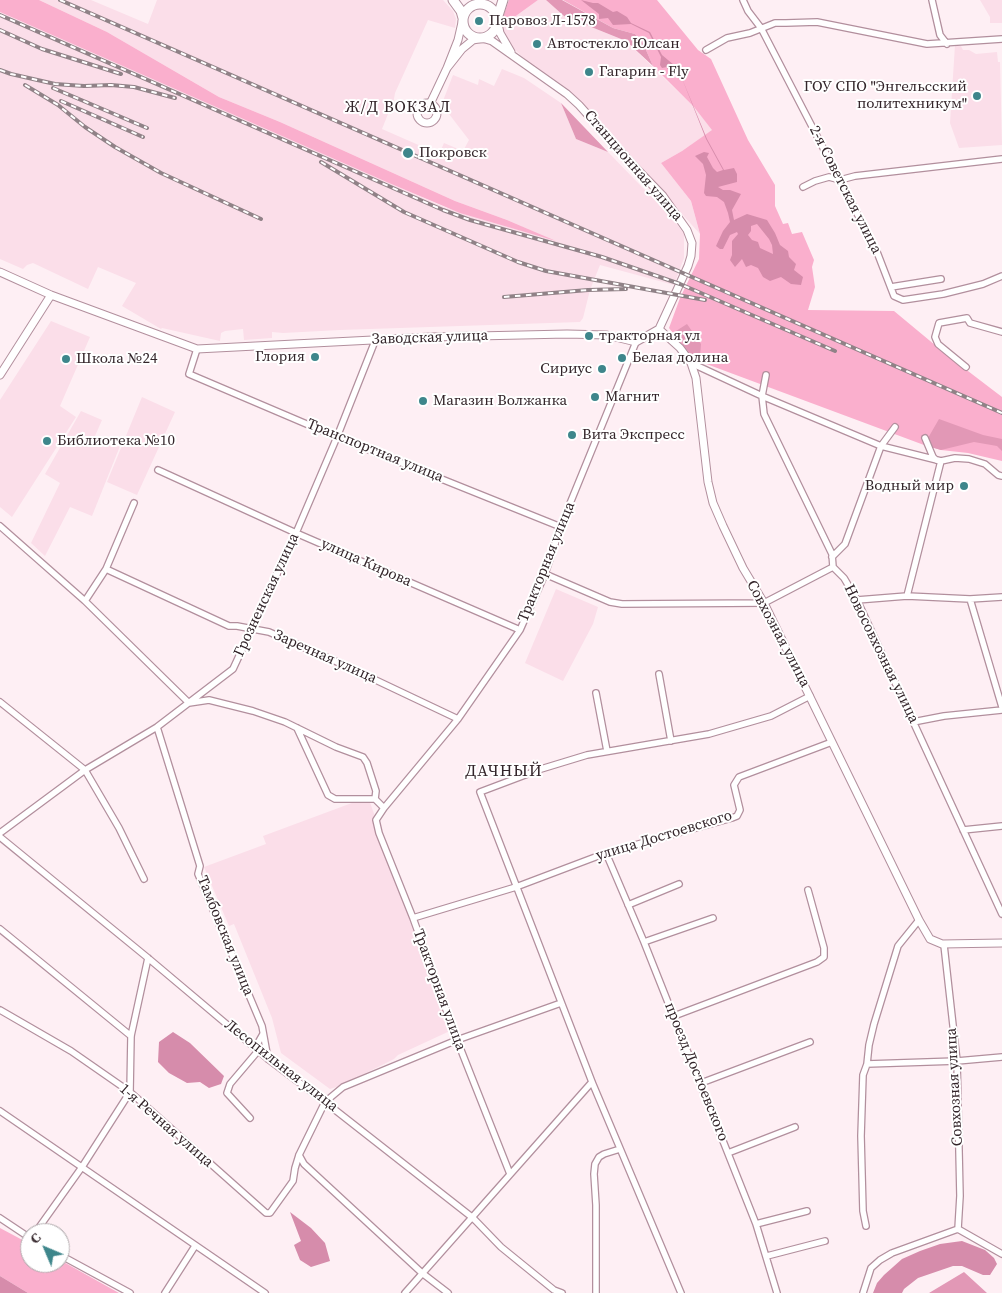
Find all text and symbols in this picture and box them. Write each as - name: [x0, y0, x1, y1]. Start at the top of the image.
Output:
- place label: Паровоз Л-1578: [489, 12, 596, 30]
- marker: Паровоз Л-1578: [473, 15, 485, 27]
- place label: Автостекло Юлсан: [547, 35, 680, 53]
- marker: Автостекло Юлсан: [531, 38, 543, 50]
- place label: Гагарин - Fly: [599, 63, 689, 81]
- marker: Гагарин - Fly: [583, 66, 595, 78]
- place label: ГОУ СПО "Энгельсский политехникум": [804, 78, 967, 113]
- marker: ГОУ СПО "Энгельсский политехникум": [971, 90, 983, 102]
- district label: Ж/Д ВОКЗАЛ: [344, 98, 452, 118]
- street label: Станционная улица: [580, 107, 686, 225]
- street label: 2-я Советская улица: [805, 123, 885, 257]
- place label: Покровск: [419, 144, 487, 162]
- marker: Покровск: [401, 146, 415, 160]
- street label: Заводская улица: [371, 327, 489, 349]
- place label: тракторная ул: [599, 327, 700, 345]
- marker: тракторная ул: [583, 330, 595, 342]
- place label: Глория: [255, 348, 305, 366]
- place label: Белая долина: [632, 349, 728, 367]
- place label: Школа №24: [76, 350, 157, 368]
- marker: Глория: [309, 351, 321, 363]
- marker: Белая долина: [616, 352, 628, 364]
- marker: Школа №24: [60, 353, 72, 365]
- place label: Сириус: [540, 360, 592, 378]
- marker: Сириус: [596, 363, 608, 375]
- place label: Магнит: [605, 388, 659, 406]
- marker: Магнит: [589, 391, 601, 403]
- place label: Магазин Волжанка: [433, 392, 567, 410]
- marker: Магазин Волжанка: [417, 395, 429, 407]
- street label: Транспортная улица: [304, 415, 446, 487]
- place label: Вита Экспресс: [582, 426, 685, 444]
- marker: Вита Экспресс: [566, 429, 578, 441]
- place label: Библиотека №10: [57, 432, 175, 450]
- marker: Библиотека №10: [41, 435, 53, 447]
- place label: Водный мир: [865, 477, 954, 495]
- marker: Водный мир: [958, 480, 970, 492]
- street label: Тракторная улица: [515, 499, 579, 625]
- street label: Грозненская улица: [230, 530, 304, 660]
- street label: улица Кирова: [318, 535, 414, 591]
- street label: Совхозная улица: [742, 577, 814, 691]
- street label: Новосовхозная улица: [840, 582, 922, 726]
- street label: Заречная улица: [271, 626, 379, 688]
- district label: ДАЧНЫЙ: [465, 762, 543, 782]
- street label: улица Достоевского: [594, 807, 734, 865]
- street label: Тамбовская улица: [193, 873, 257, 999]
- street label: Тракторная улица: [409, 927, 469, 1053]
- street label: проезд Достоевского: [660, 1000, 732, 1144]
- street label: Лесопильная улица: [221, 1016, 341, 1116]
- street label: Совхозная улица: [943, 1027, 967, 1147]
- street label: 1-я Речная улица: [115, 1080, 217, 1172]
- north arrow: [20, 1223, 70, 1273]
- text: С: [25, 1228, 45, 1248]

